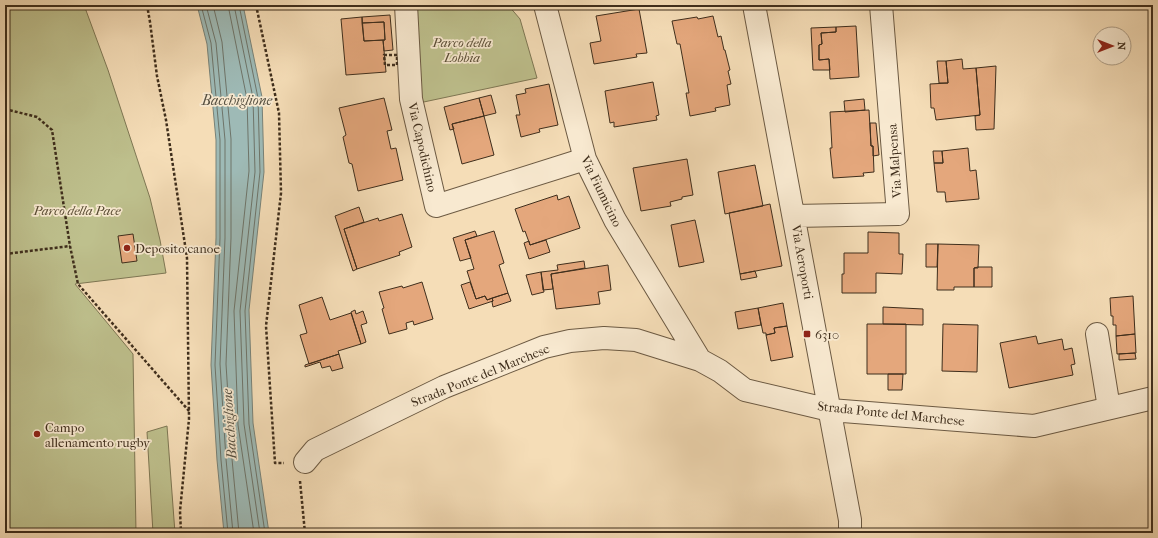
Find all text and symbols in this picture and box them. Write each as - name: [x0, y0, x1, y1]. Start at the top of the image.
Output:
- north arrow: [1092, 26, 1132, 66]
- park label: Parco della Lobbia: [431, 35, 492, 65]
- text: N: [1115, 42, 1128, 51]
- water label: Bacchiglione: [201, 92, 273, 109]
- street label: Via Capodichino: [405, 100, 440, 194]
- street label: Via Malpensa: [884, 122, 905, 200]
- street label: Via Fiumicino: [577, 152, 625, 230]
- park label: Parco della Pace: [32, 203, 121, 218]
- street label: Via Aeroporti: [788, 223, 816, 301]
- place label: Deposito canoe: [135, 241, 220, 256]
- marker: Deposito canoe: [122, 243, 132, 253]
- place label: 6310: [815, 327, 839, 342]
- marker: 6310: [802, 329, 812, 339]
- street label: Strada Ponte del Marchese: [409, 341, 552, 410]
- water label: Bacchiglione: [219, 388, 241, 461]
- street label: Strada Ponte del Marchese: [817, 398, 966, 429]
- place label: Campo allenamento rugby: [45, 420, 151, 450]
- marker: Campo allenamento rugby: [32, 429, 42, 439]

